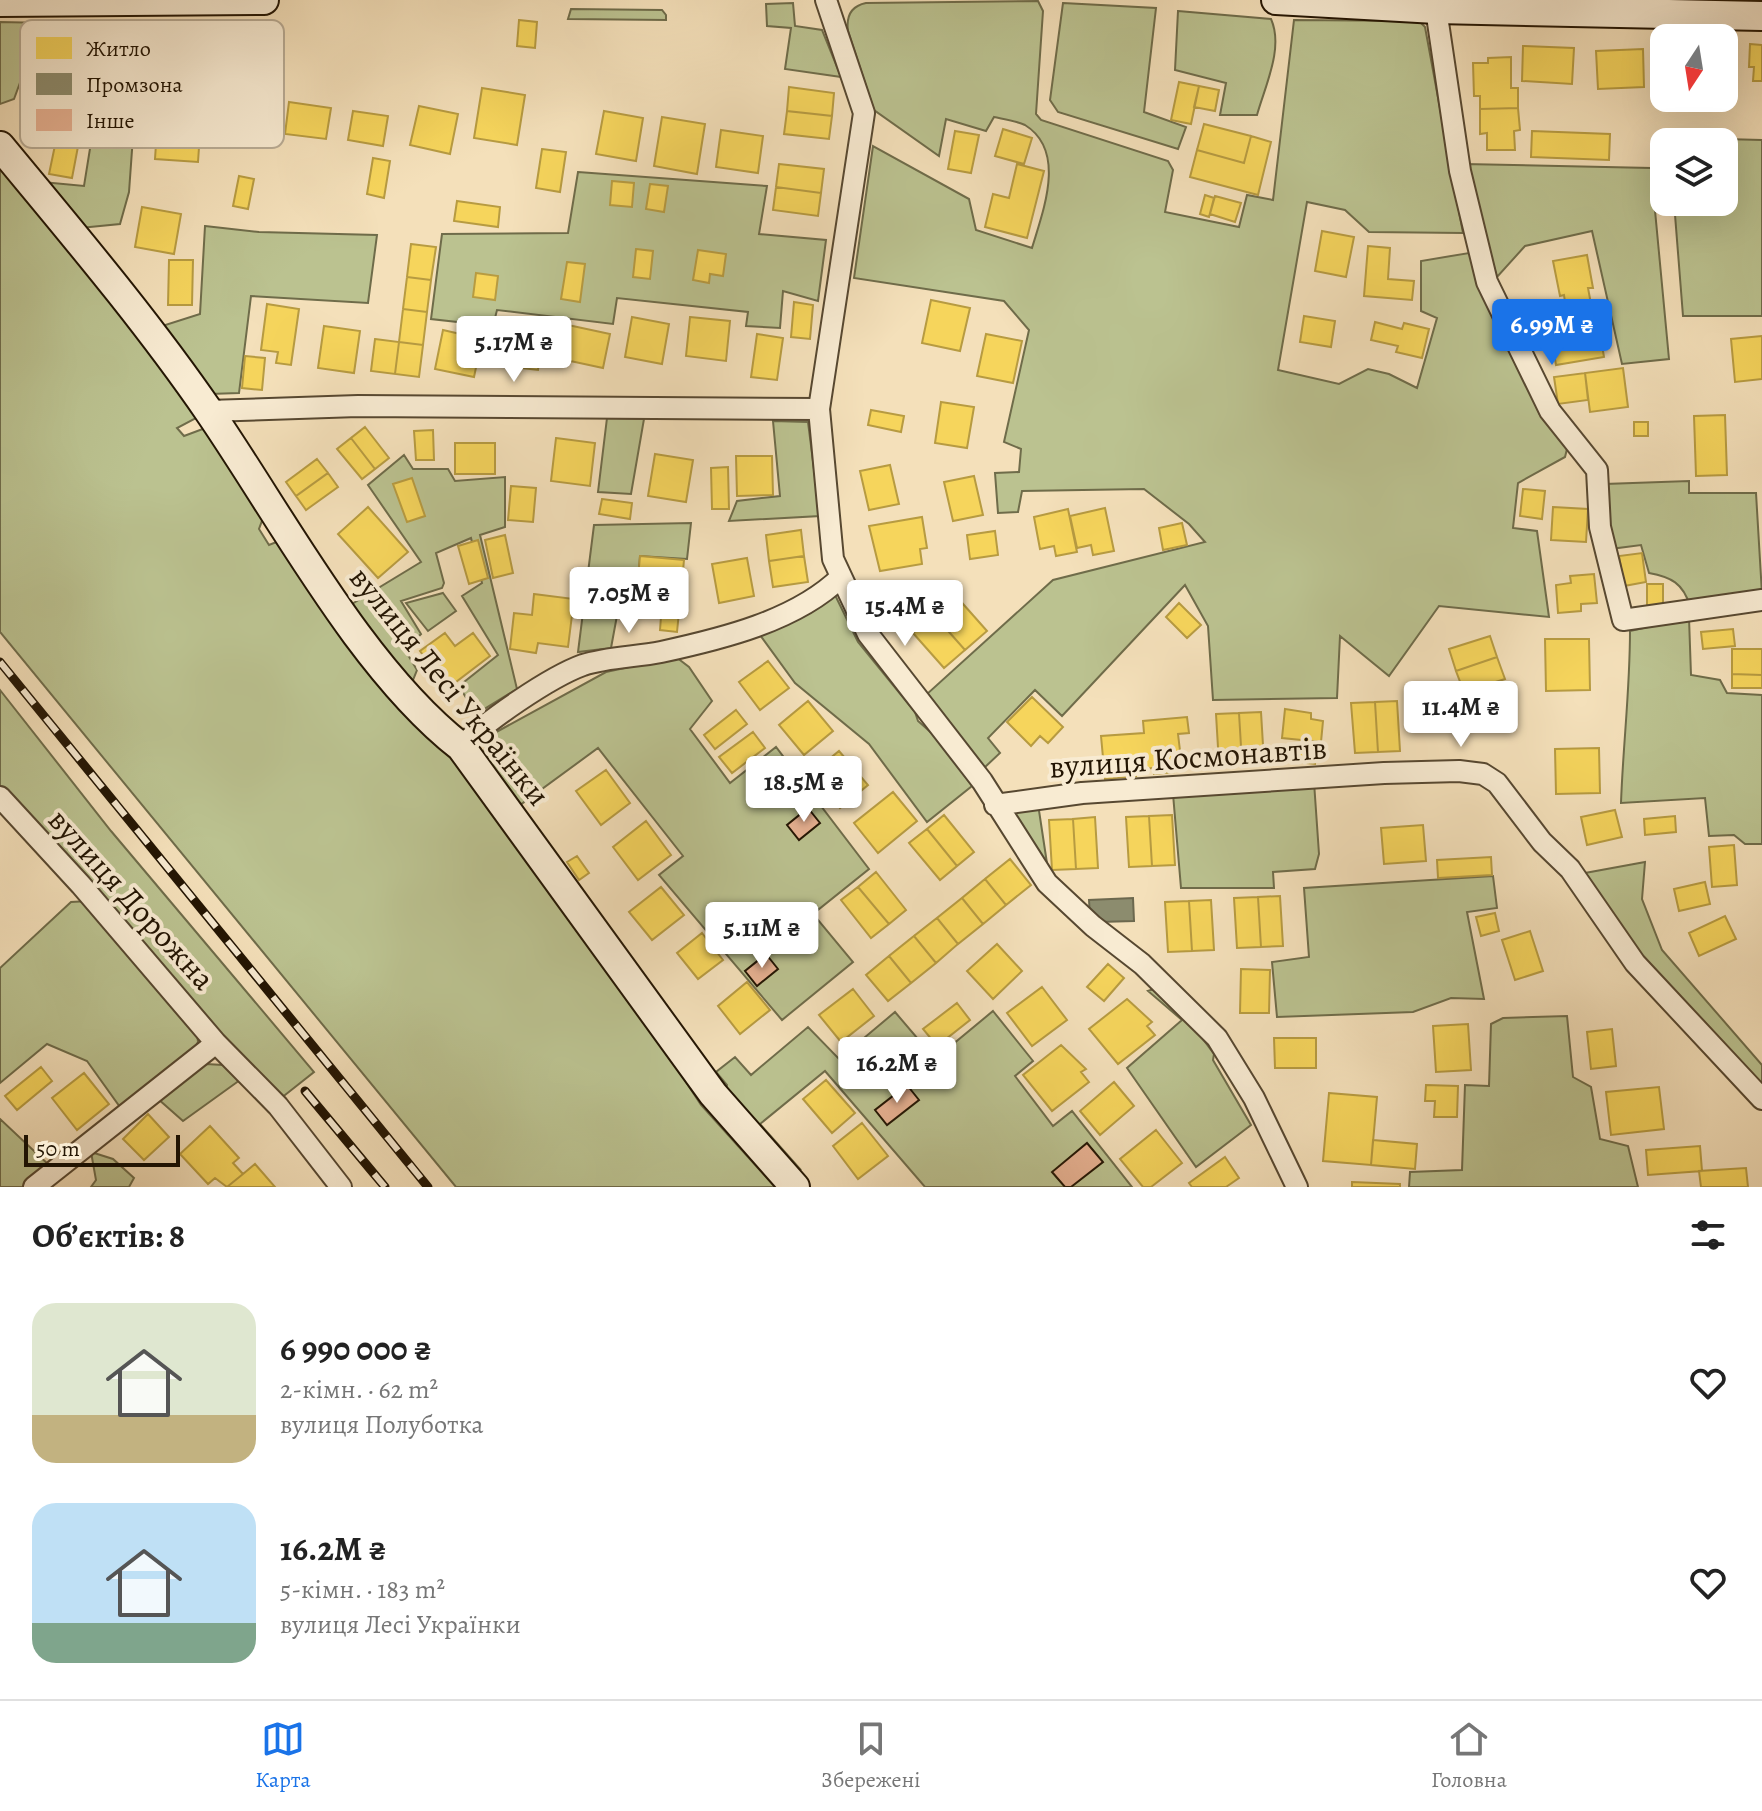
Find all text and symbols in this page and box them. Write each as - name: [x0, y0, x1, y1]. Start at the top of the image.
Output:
- legend: [20, 20, 284, 148]
- north arrow: [1650, 24, 1738, 112]
- map controls: [1650, 24, 1738, 216]
- text: Житло: [86, 34, 151, 64]
- text: Промзона: [86, 70, 183, 100]
- text: Інше: [86, 106, 135, 136]
- button: layers: [1650, 128, 1738, 216]
- pin: 6.99M ₴: [1478, 299, 1626, 367]
- text: 6.99M ₴: [1510, 307, 1594, 342]
- pin: 5.17M ₴: [440, 316, 588, 384]
- text: 5.17M ₴: [474, 324, 554, 359]
- street label: вулиця Лесі Українки: [340, 557, 560, 815]
- pin: 7.05M ₴: [555, 567, 703, 635]
- text: 7.05M ₴: [588, 575, 670, 610]
- pin: 15.4M ₴: [831, 580, 979, 648]
- text: 15.4M ₴: [865, 588, 945, 623]
- pin: 11.4M ₴: [1387, 681, 1535, 749]
- text: 11.4M ₴: [1422, 689, 1500, 724]
- street label: вулиця Космонавтів: [1048, 725, 1328, 789]
- pin: 18.5M ₴: [730, 756, 878, 824]
- text: 18.5M ₴: [764, 764, 844, 799]
- street label: вулиця Дорожна: [39, 799, 226, 1000]
- pin: 5.11M ₴: [688, 902, 836, 970]
- text: 5.11M ₴: [723, 910, 801, 945]
- pin: 16.2M ₴: [823, 1037, 971, 1105]
- text: 16.2M ₴: [856, 1045, 938, 1080]
- scale bar: [24, 1131, 180, 1167]
- text: 50 m: [36, 1134, 80, 1164]
- text: Об’єктів: 8: [32, 1212, 185, 1259]
- icon: filters: [1686, 1213, 1730, 1257]
- text: 6 990 000 ₴: [280, 1325, 432, 1372]
- icon: home: [96, 1335, 192, 1431]
- icon: heart: [1686, 1361, 1730, 1405]
- text: 2-кімн. · 62 m²: [280, 1372, 438, 1407]
- text: вулиця Полуботка: [280, 1407, 484, 1442]
- text: 16.2M ₴: [280, 1525, 387, 1572]
- icon: home: [96, 1535, 192, 1631]
- icon: heart: [1686, 1561, 1730, 1605]
- text: 5-кімн. · 183 m²: [280, 1572, 445, 1607]
- text: вулиця Лесі Українки: [280, 1607, 521, 1642]
- tab: Карта: [255, 1717, 311, 1795]
- tab: Збережені: [821, 1717, 921, 1795]
- tab: Головна: [1431, 1717, 1507, 1795]

